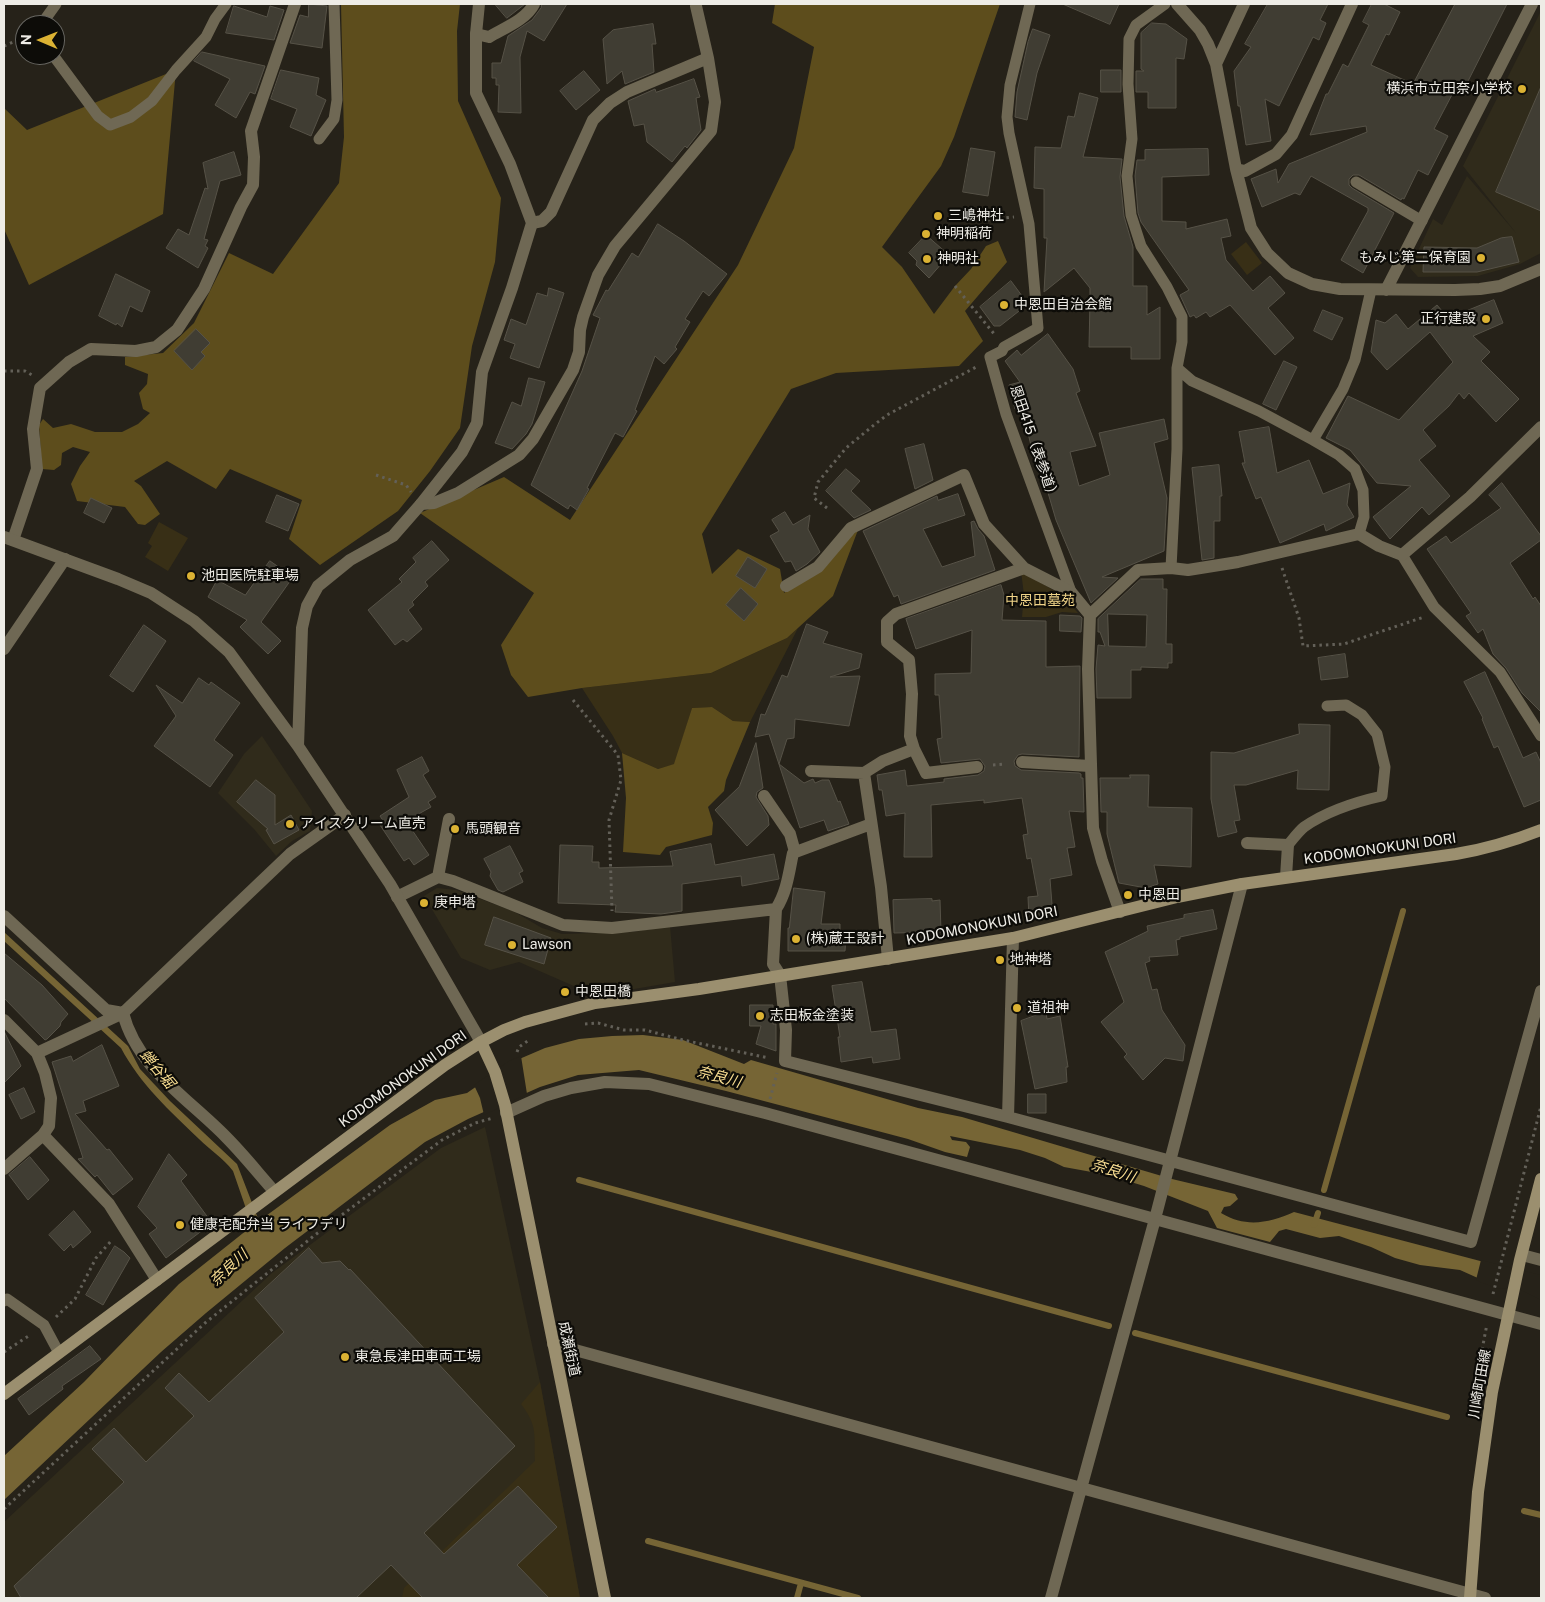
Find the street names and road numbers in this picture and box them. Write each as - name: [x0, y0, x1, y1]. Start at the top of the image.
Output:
- street label: 恩田415（表参道）: [1006, 383, 1062, 503]
- street label: KODOMONOKUNI DORI: [1303, 830, 1457, 868]
- street label: KODOMONOKUNI DORI: [905, 903, 1059, 949]
- street label: KODOMONOKUNI DORI: [336, 1027, 470, 1131]
- street label: 成瀬街道: [555, 1320, 583, 1378]
- street label: 川崎町田線: [1466, 1348, 1494, 1420]

